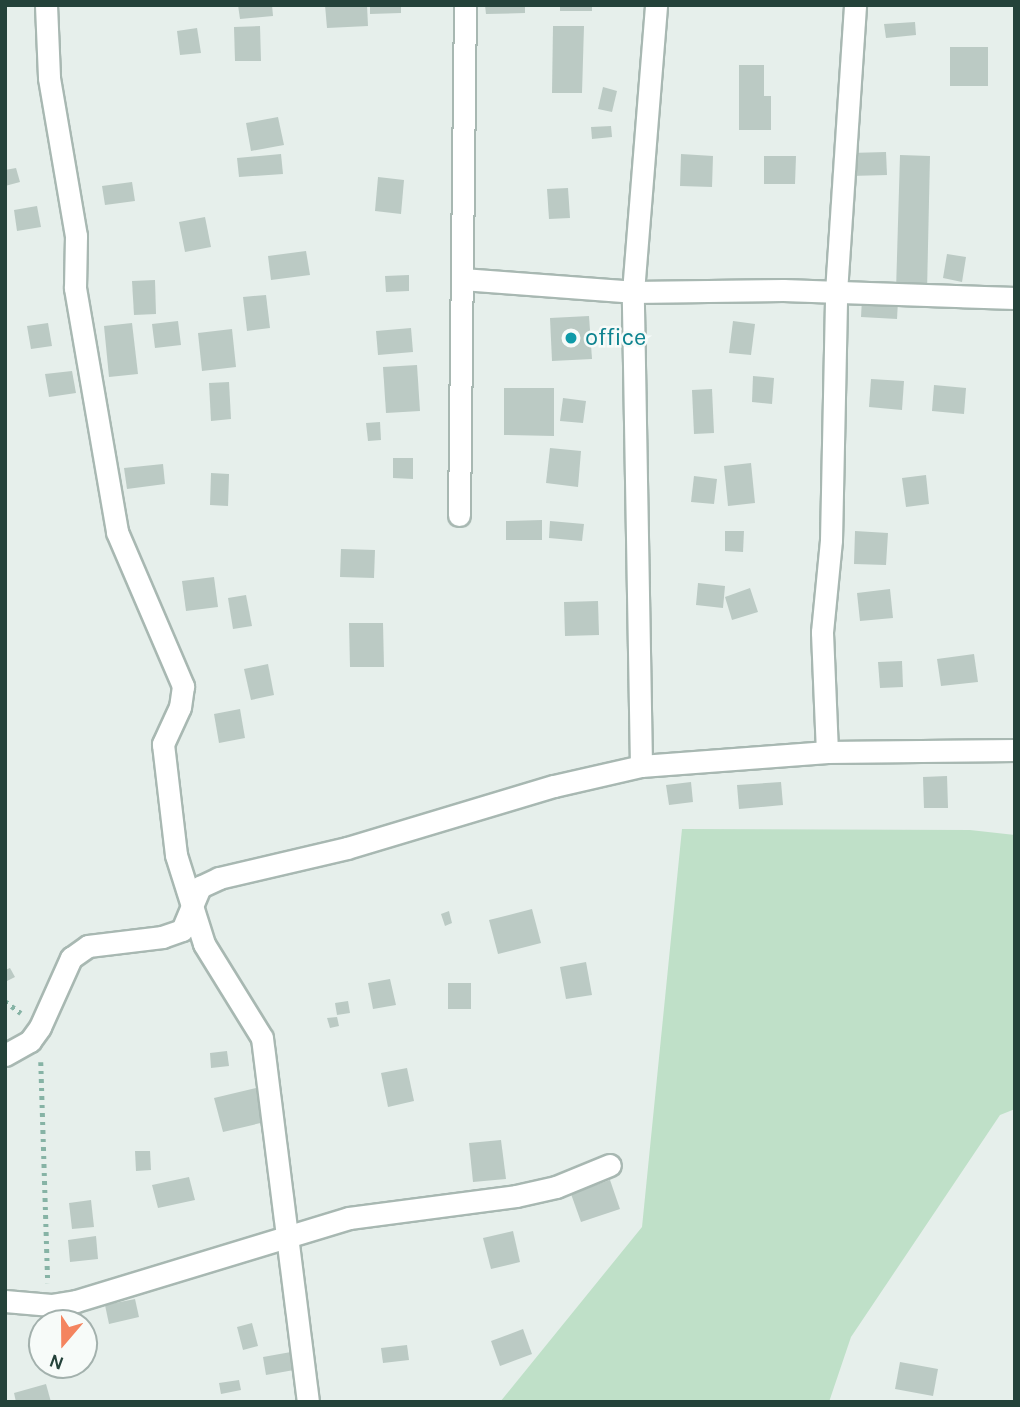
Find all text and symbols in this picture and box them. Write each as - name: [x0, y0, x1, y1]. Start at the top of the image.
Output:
- place label: office: [585, 324, 646, 352]
- marker: office: [563, 330, 579, 346]
- north arrow: [28, 1309, 98, 1379]
- text: N: [46, 1349, 67, 1375]

